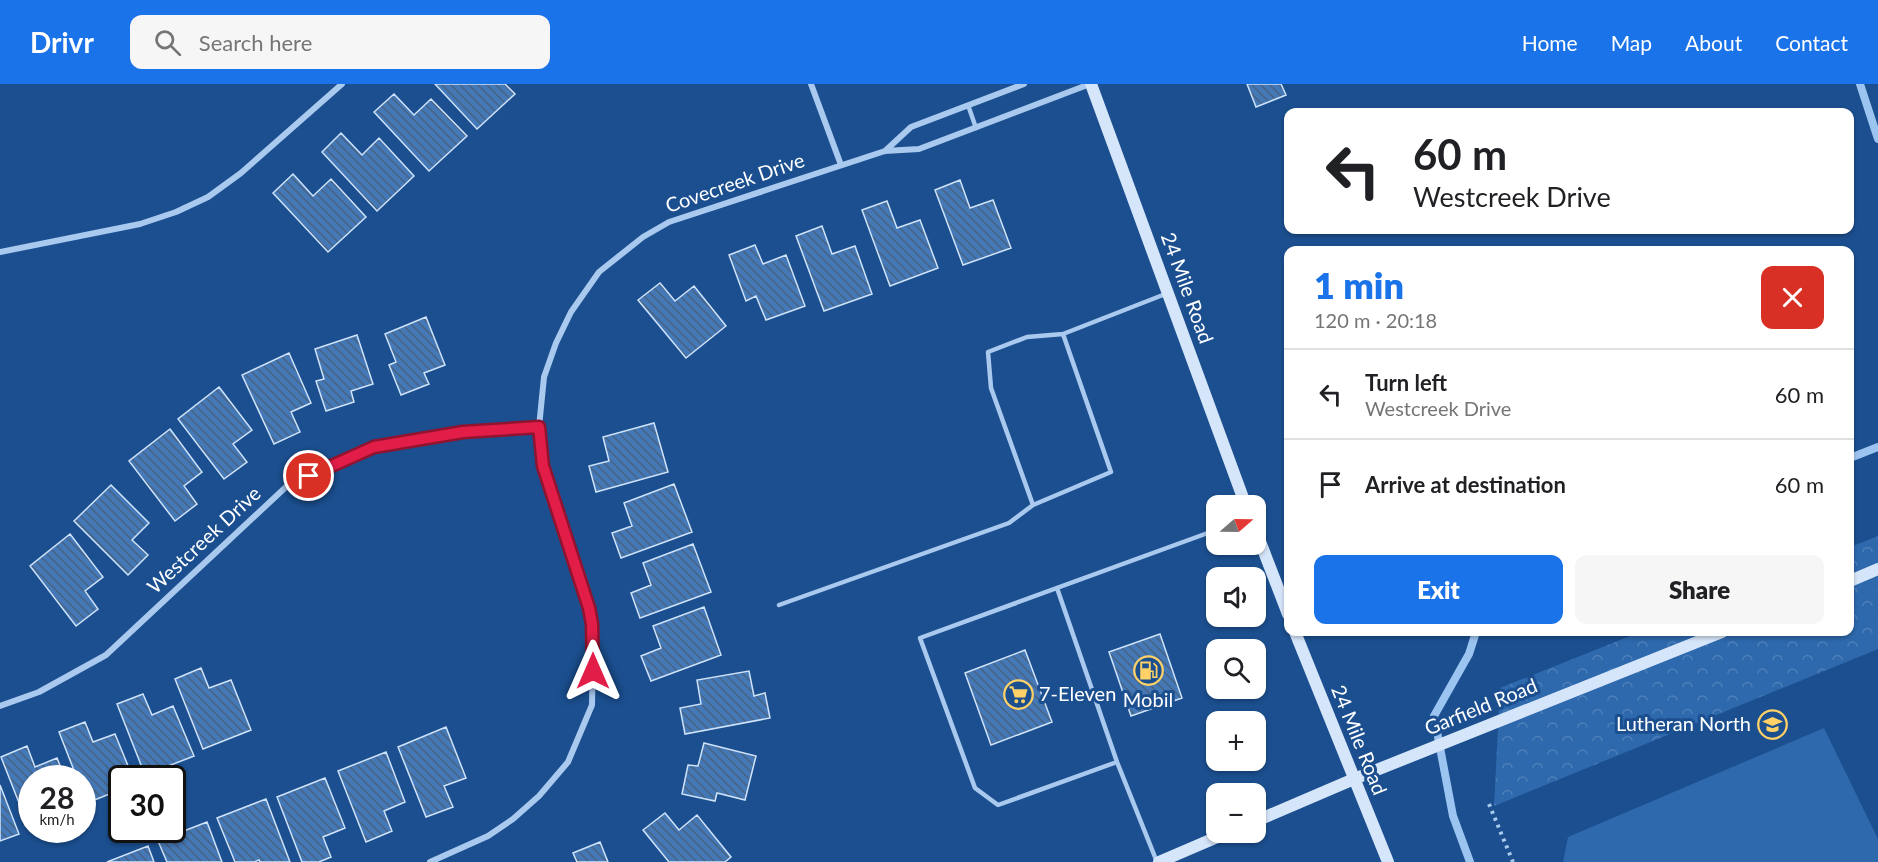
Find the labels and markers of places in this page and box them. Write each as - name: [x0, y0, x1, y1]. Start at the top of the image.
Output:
- pin: [283, 450, 334, 501]
- fuel station icon: Mobil: [1132, 654, 1164, 686]
- supermarket icon: 7-Eleven: [1002, 678, 1034, 710]
- place label: 7-Eleven: [1039, 681, 1116, 705]
- place label: Mobil: [1123, 687, 1173, 711]
- school or university icon: Lutheran North: [1756, 708, 1788, 740]
- place label: Lutheran North: [1616, 711, 1751, 735]

